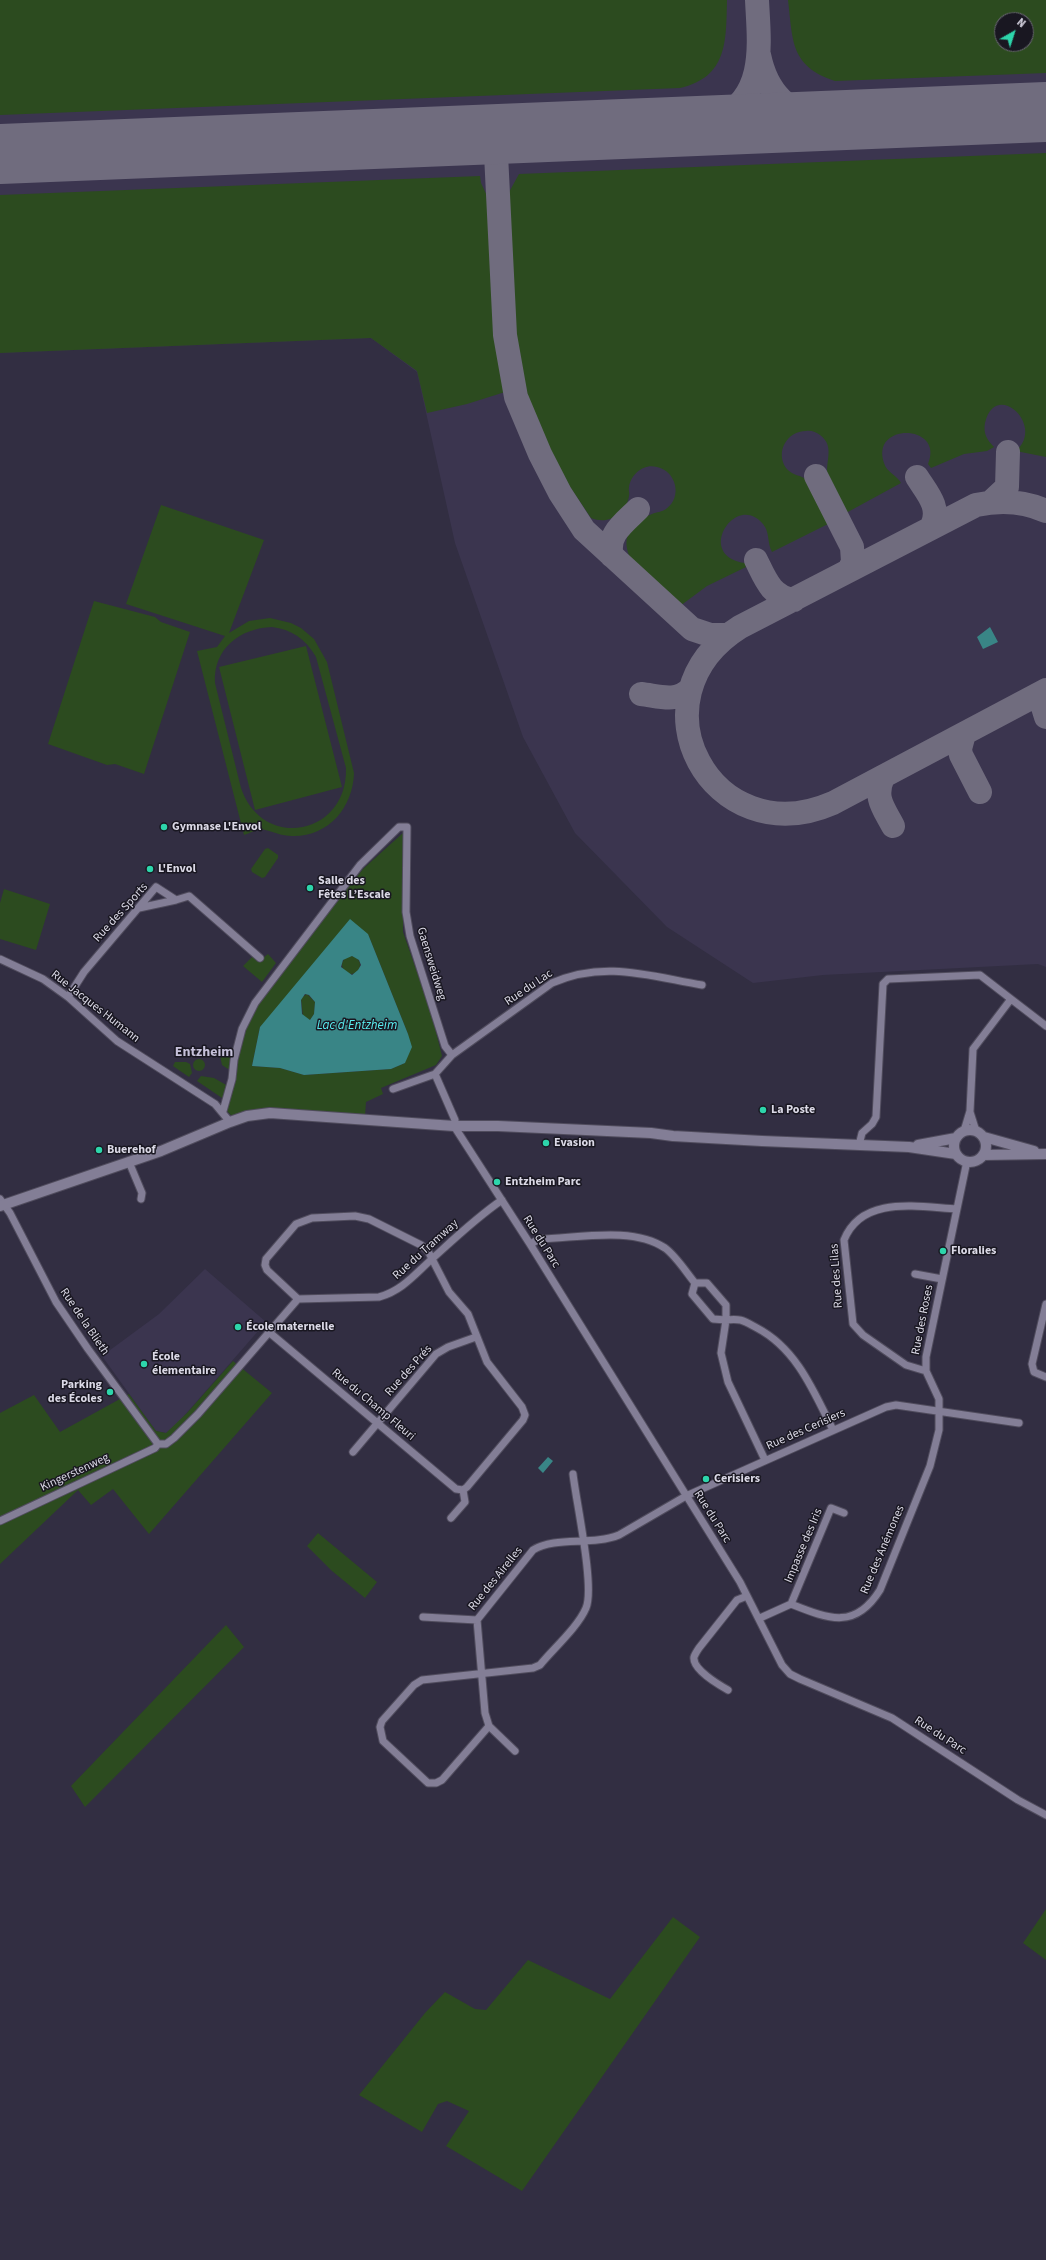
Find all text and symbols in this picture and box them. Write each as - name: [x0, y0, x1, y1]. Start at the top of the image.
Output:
- north arrow: [994, 12, 1034, 52]
- text: N: [1014, 15, 1029, 31]
- place label: Gymnase L'Envol: [172, 820, 261, 834]
- marker: Gymnase L'Envol: [159, 822, 169, 832]
- place label: L'Envol: [158, 862, 196, 876]
- marker: L'Envol: [145, 864, 155, 874]
- place label: Salle des Fêtes L’Escale: [318, 874, 390, 902]
- street label: Rue des Sports: [91, 881, 151, 945]
- marker: Salle des Fêtes L’Escale: [305, 883, 315, 893]
- street label: Gaensweidweg: [413, 926, 449, 1002]
- street label: Rue du Lac: [502, 967, 556, 1009]
- street label: Rue Jacques Humann: [48, 968, 142, 1046]
- water label: Lac d'Entzheim: [317, 1018, 397, 1034]
- district label: Entzheim: [175, 1045, 233, 1061]
- place label: La Poste: [771, 1103, 815, 1117]
- marker: La Poste: [758, 1105, 768, 1115]
- place label: Evasion: [554, 1136, 595, 1150]
- marker: Evasion: [541, 1138, 551, 1148]
- place label: Buerehof: [107, 1143, 156, 1157]
- marker: Buerehof: [94, 1145, 104, 1155]
- place label: Entzheim Parc: [505, 1175, 581, 1189]
- marker: Entzheim Parc: [492, 1177, 502, 1187]
- street label: Rue du Parc: [519, 1213, 563, 1271]
- street label: Rue du Tramway: [390, 1217, 462, 1283]
- street label: Rue des Lilas: [828, 1243, 846, 1309]
- place label: Floralies: [951, 1244, 996, 1258]
- marker: Floralies: [938, 1246, 948, 1256]
- street label: Rue des Roses: [909, 1284, 937, 1356]
- street label: Rue de la Blieth: [56, 1286, 112, 1358]
- place label: École maternelle: [246, 1320, 334, 1334]
- marker: École maternelle: [233, 1322, 243, 1332]
- street label: Rue des Prés: [382, 1343, 436, 1399]
- place label: École élementaire: [152, 1350, 216, 1378]
- marker: École élementaire: [139, 1359, 149, 1369]
- street label: Rue du Champ Fleuri: [328, 1366, 418, 1444]
- place label: Parking des Écoles: [48, 1378, 102, 1406]
- marker: Parking des Écoles: [105, 1387, 115, 1397]
- street label: Rue des Cerisiers: [764, 1406, 848, 1454]
- street label: Kingerstenweg: [38, 1451, 112, 1495]
- place label: Cerisiers: [714, 1472, 760, 1486]
- marker: Cerisiers: [701, 1474, 711, 1484]
- street label: Rue du Parc: [690, 1488, 734, 1546]
- street label: Rue des Anémones: [858, 1504, 908, 1596]
- street label: Impasse des Iris: [782, 1507, 826, 1585]
- street label: Rue des Airelles: [466, 1544, 526, 1614]
- street label: Rue du Parc: [911, 1714, 969, 1758]

